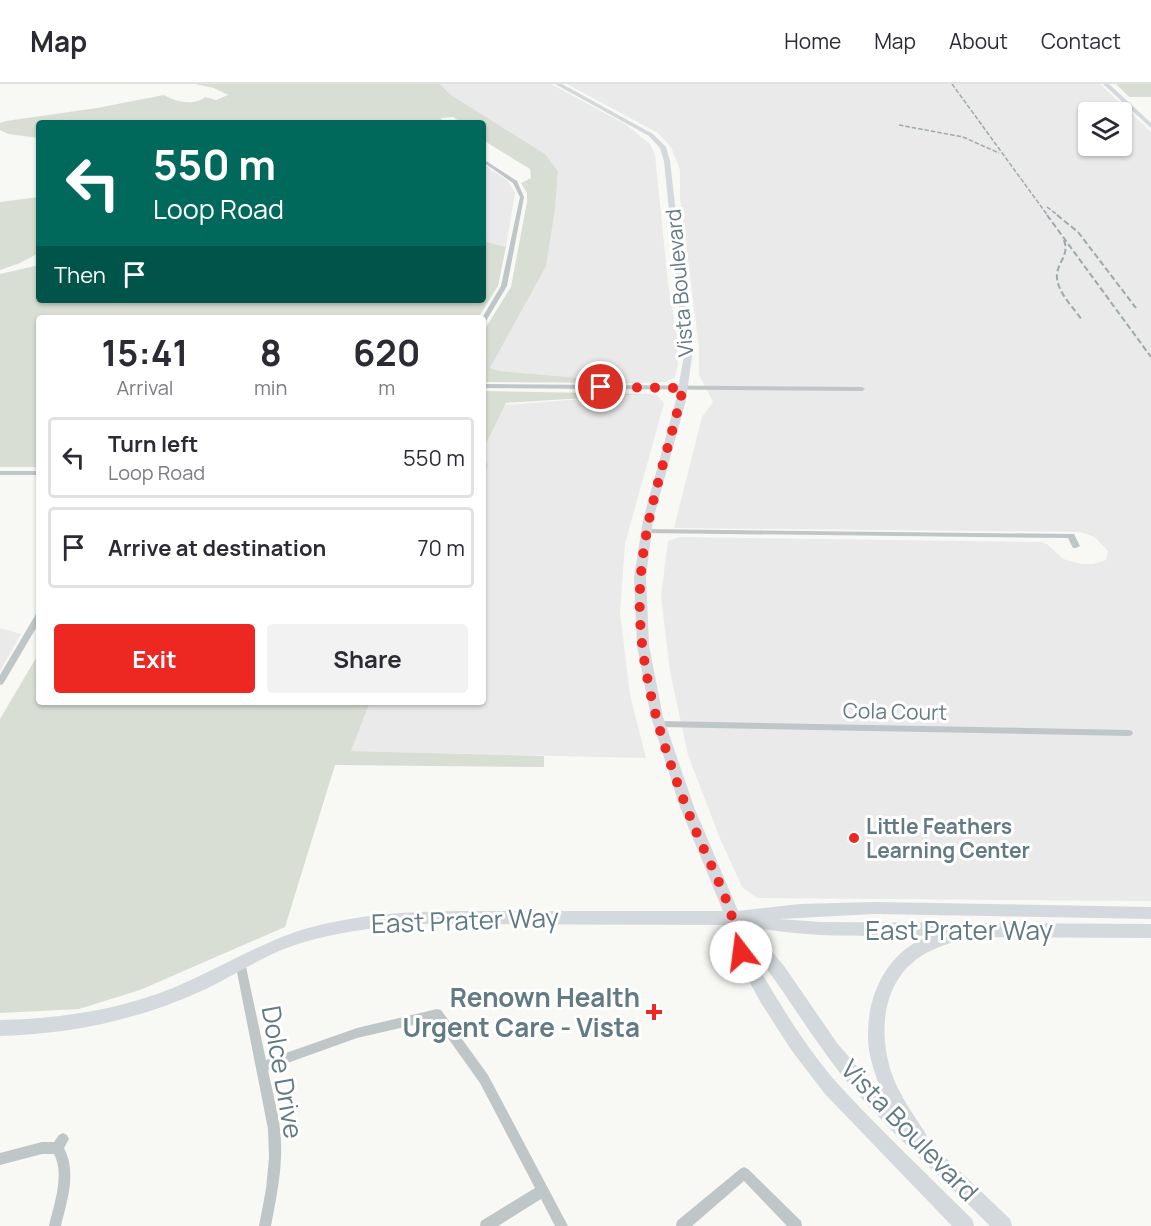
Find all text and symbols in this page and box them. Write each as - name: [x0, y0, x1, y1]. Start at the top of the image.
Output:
- text: Map: [30, 22, 87, 60]
- text: Home: [784, 27, 841, 55]
- text: Map: [874, 27, 916, 55]
- text: About: [949, 27, 1008, 55]
- text: Contact: [1041, 27, 1121, 55]
- map controls: [1078, 102, 1132, 156]
- button: layers: [1078, 102, 1132, 156]
- text: 550 m: [153, 135, 276, 193]
- icon: left: [54, 144, 132, 222]
- text: Loop Road: [153, 190, 284, 227]
- street label: Vista Boulevard: [659, 208, 699, 358]
- icon: arrive: [118, 258, 151, 291]
- text: Then: [54, 260, 106, 290]
- text: 15:41: [102, 328, 188, 377]
- text: 8: [260, 328, 282, 377]
- text: 620: [353, 328, 420, 377]
- pin: [575, 361, 626, 412]
- icon: arrive: [584, 370, 617, 403]
- text: Arrival: [116, 374, 174, 401]
- text: min: [254, 374, 287, 401]
- text: m: [378, 374, 395, 401]
- text: Turn left: [108, 429, 198, 459]
- icon: left: [57, 441, 90, 474]
- text: 550 m: [403, 443, 465, 473]
- text: Loop Road: [108, 459, 205, 486]
- icon: arrive: [57, 531, 90, 564]
- text: Arrive at destination: [108, 533, 326, 563]
- text: 70 m: [417, 533, 465, 563]
- button: Exit: [54, 624, 255, 693]
- button: Share: [267, 624, 468, 693]
- street label: Cola Court: [843, 696, 947, 726]
- place label: Little Feathers Learning Center: [866, 812, 1030, 864]
- marker: Little Feathers Learning Center: [847, 831, 861, 845]
- street label: East Prater Way: [371, 899, 560, 941]
- street label: East Prater Way: [865, 912, 1053, 948]
- position arrow: [709, 920, 773, 984]
- place label: Renown Health Urgent Care - Vista: [402, 979, 640, 1045]
- street label: Dolce Drive: [254, 1003, 312, 1141]
- marker: Renown Health Urgent Care - Vista: [645, 1003, 663, 1021]
- street label: Vista Boulevard: [833, 1051, 987, 1209]

